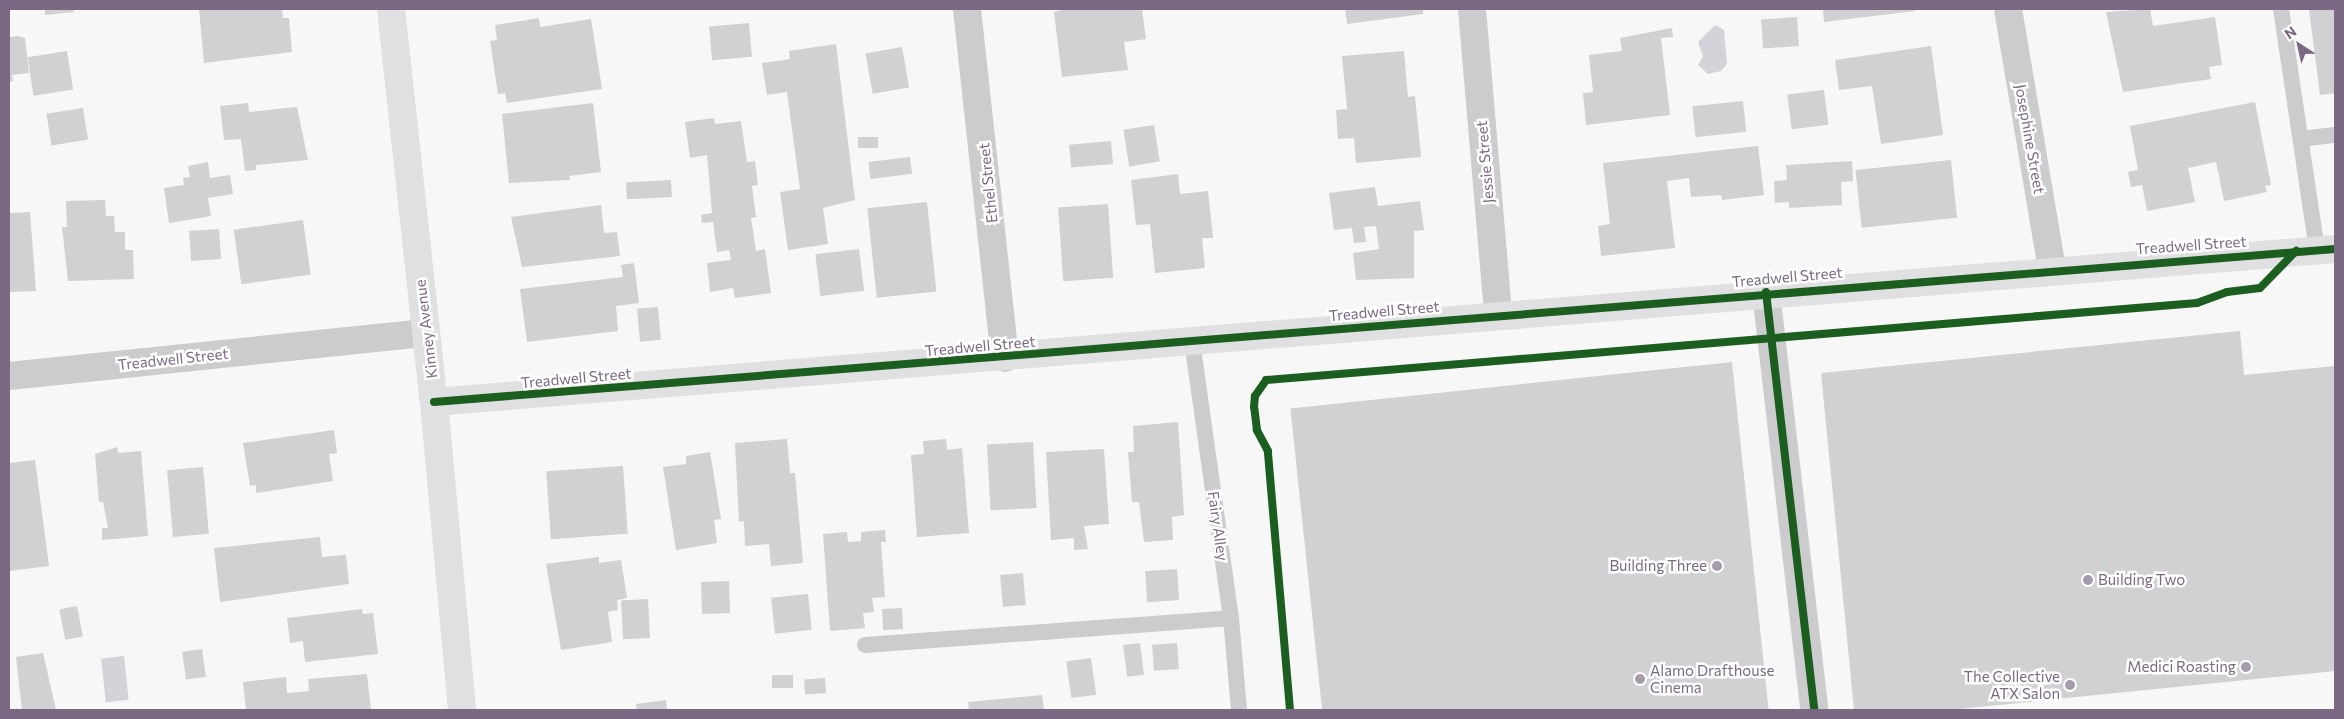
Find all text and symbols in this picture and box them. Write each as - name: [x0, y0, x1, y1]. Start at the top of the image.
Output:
- north arrow: [2274, 20, 2324, 70]
- text: N: [2281, 22, 2299, 42]
- street label: Josephine Street: [2011, 83, 2049, 195]
- street label: Jessie Street: [1472, 120, 1498, 204]
- street label: Ethel Street: [975, 142, 1001, 224]
- street label: Treadwell Street: [2135, 232, 2247, 258]
- street label: Treadwell Street: [1731, 263, 1843, 291]
- street label: Kinney Avenue: [411, 279, 441, 379]
- street label: Treadwell Street: [1328, 297, 1440, 325]
- street label: Treadwell Street: [924, 332, 1036, 360]
- street label: Treadwell Street: [117, 344, 229, 374]
- street label: Treadwell Street: [520, 364, 632, 392]
- street label: Fairy Alley: [1204, 490, 1232, 562]
- place label: Building Three: [1609, 557, 1707, 575]
- marker: Building Three: [1711, 560, 1723, 572]
- place label: Building Two: [2098, 571, 2185, 589]
- marker: Building Two: [2082, 574, 2094, 586]
- place label: Medici Roasting: [2127, 658, 2236, 676]
- place label: Alamo Drafthouse Cinema: [1650, 661, 1774, 696]
- marker: Medici Roasting: [2240, 661, 2252, 673]
- place label: The Collective ATX Salon: [1963, 667, 2060, 702]
- marker: Alamo Drafthouse Cinema: [1634, 673, 1646, 685]
- marker: The Collective ATX Salon: [2064, 679, 2076, 691]

